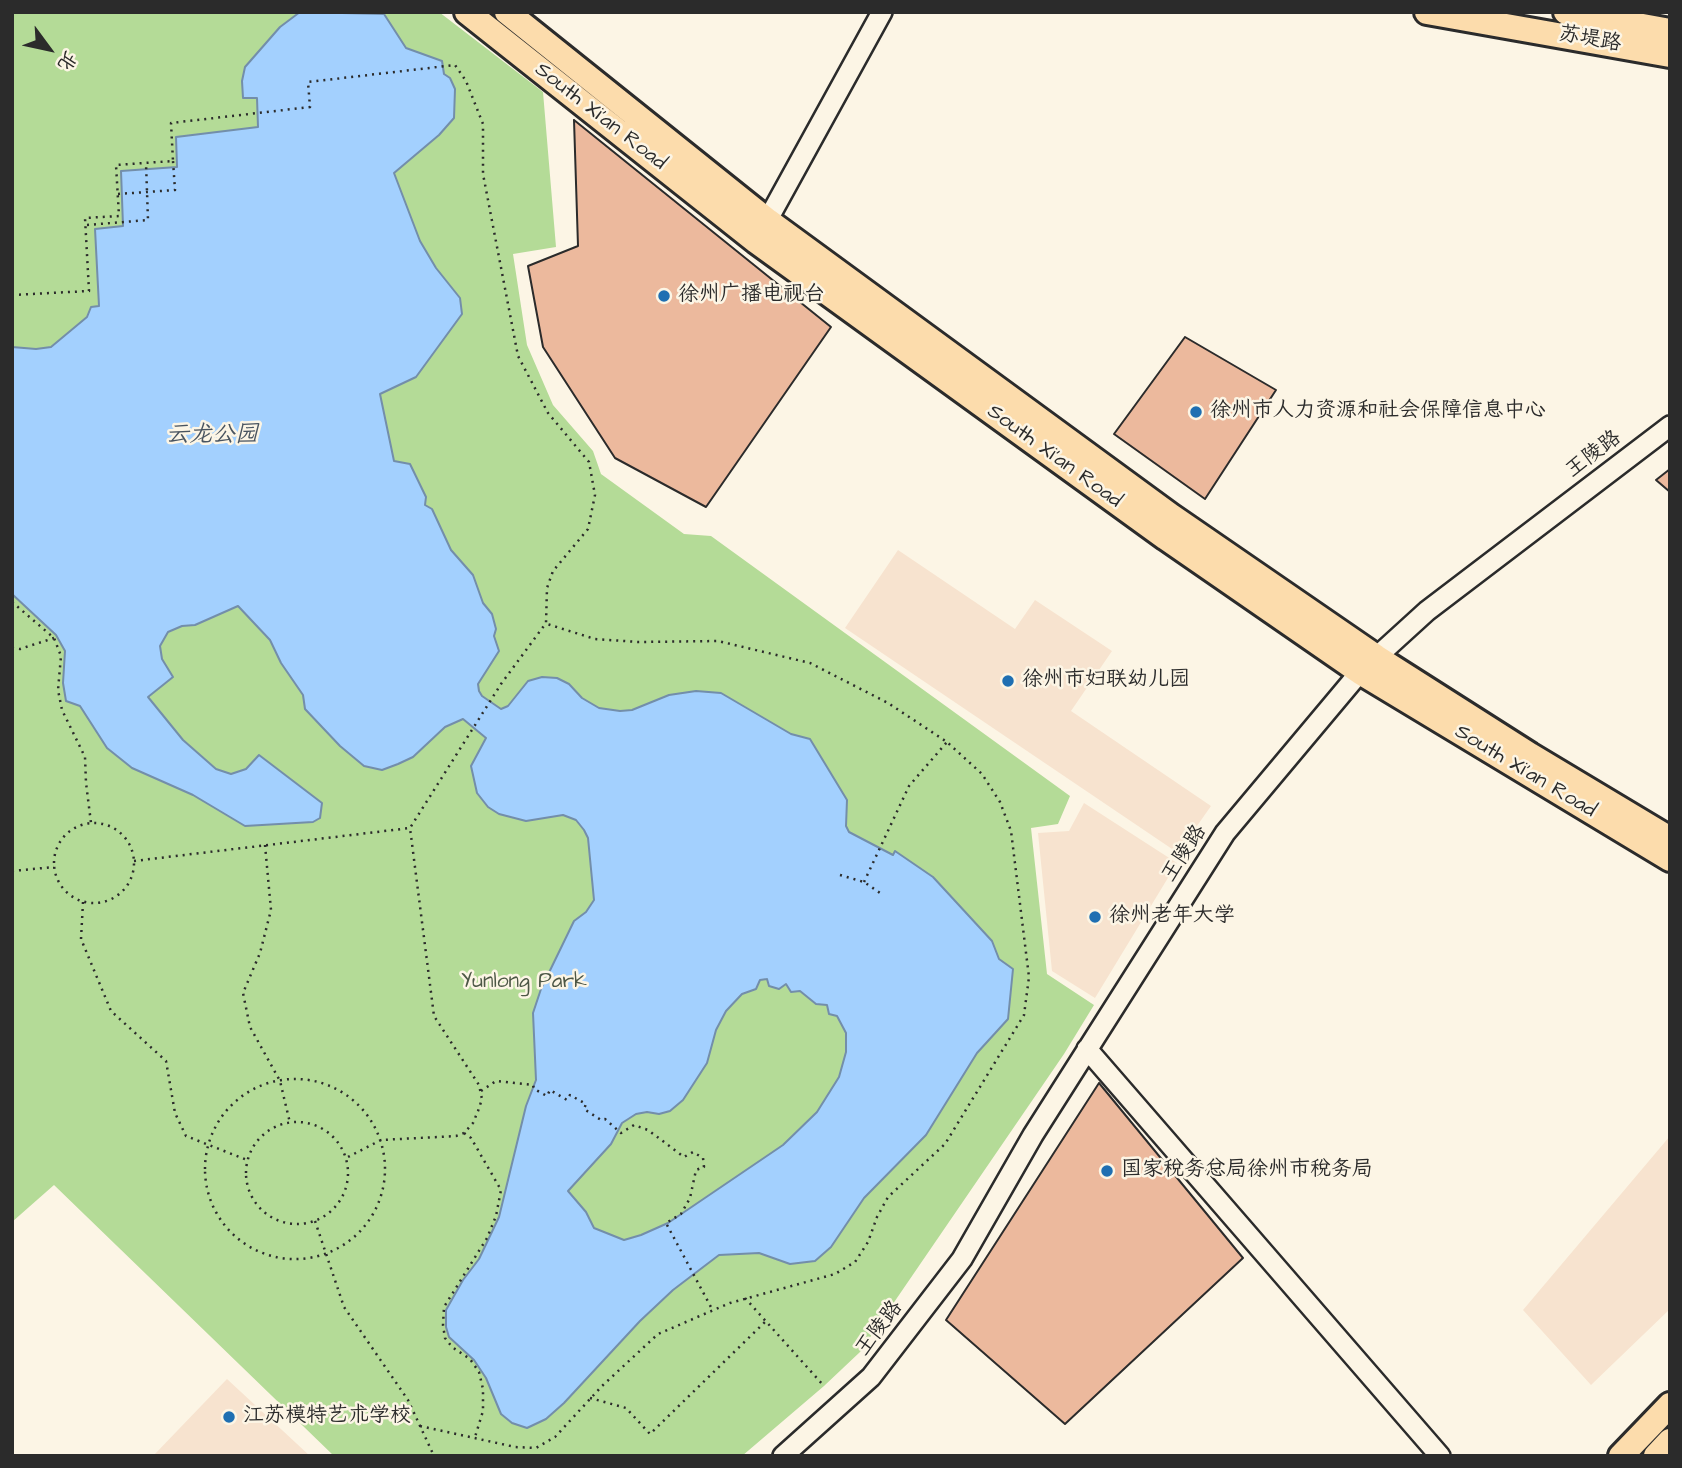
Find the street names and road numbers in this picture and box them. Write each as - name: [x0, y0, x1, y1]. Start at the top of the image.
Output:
- street label: 苏堤路: [1557, 22, 1623, 58]
- street label: South Xi'an Road: [529, 58, 671, 176]
- street label: South Xi'an Road: [982, 400, 1126, 514]
- street label: 王陵路: [1561, 426, 1627, 484]
- street label: South Xi'an Road: [1450, 720, 1600, 824]
- street label: 王陵路: [1157, 821, 1213, 887]
- street label: 王陵路: [851, 1296, 909, 1362]

